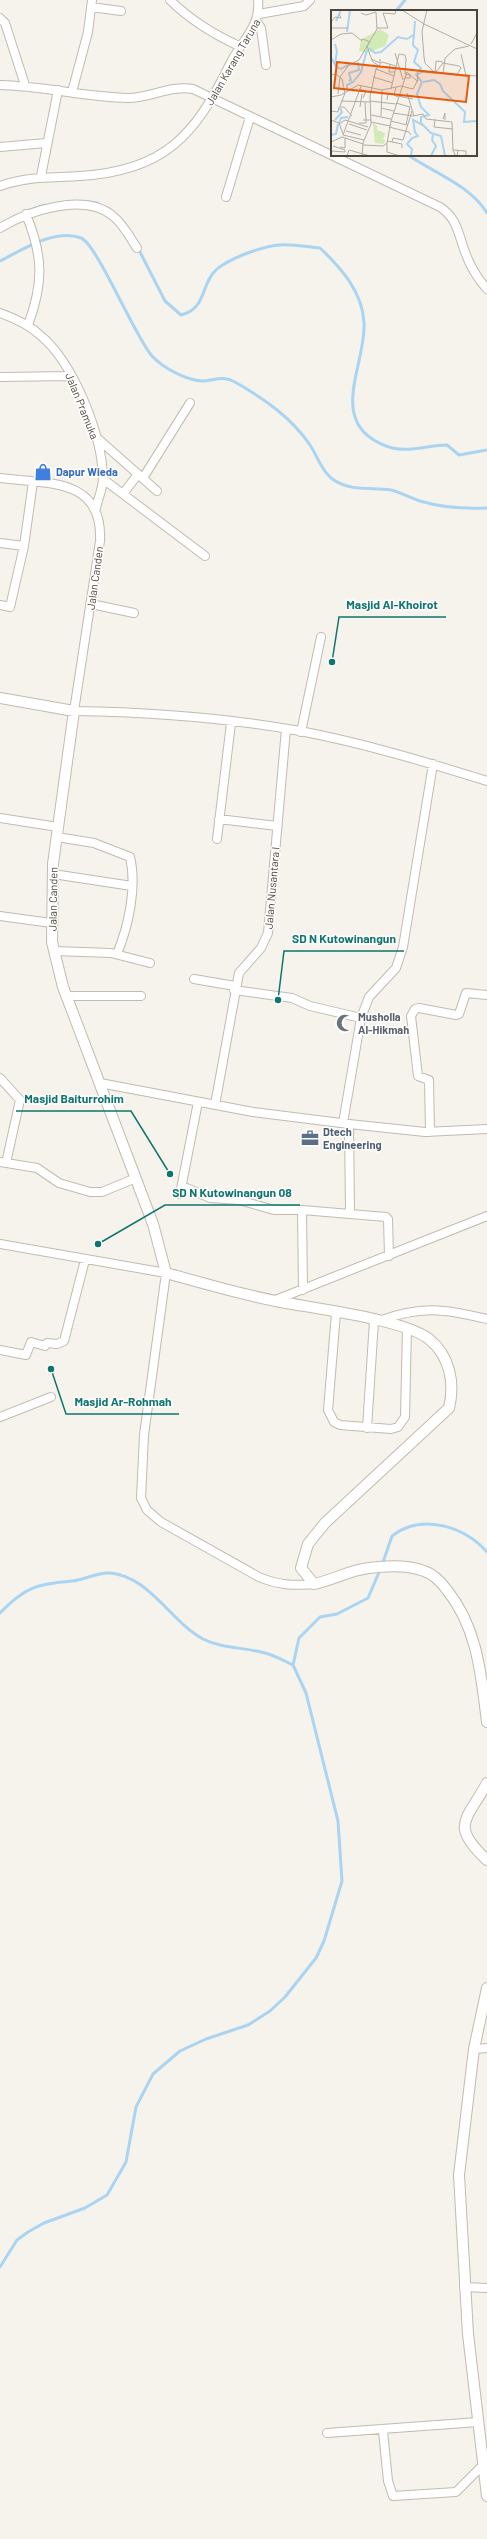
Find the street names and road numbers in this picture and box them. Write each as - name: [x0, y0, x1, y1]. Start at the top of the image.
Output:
- street label: Jalan Karang Taruna: [203, 16, 263, 107]
- street label: Jalan Pramuka: [63, 371, 102, 441]
- street label: Jalan Canden: [84, 545, 105, 611]
- street label: Jalan Nusantara I: [261, 846, 282, 930]
- street label: Jalan Canden: [45, 867, 60, 931]

